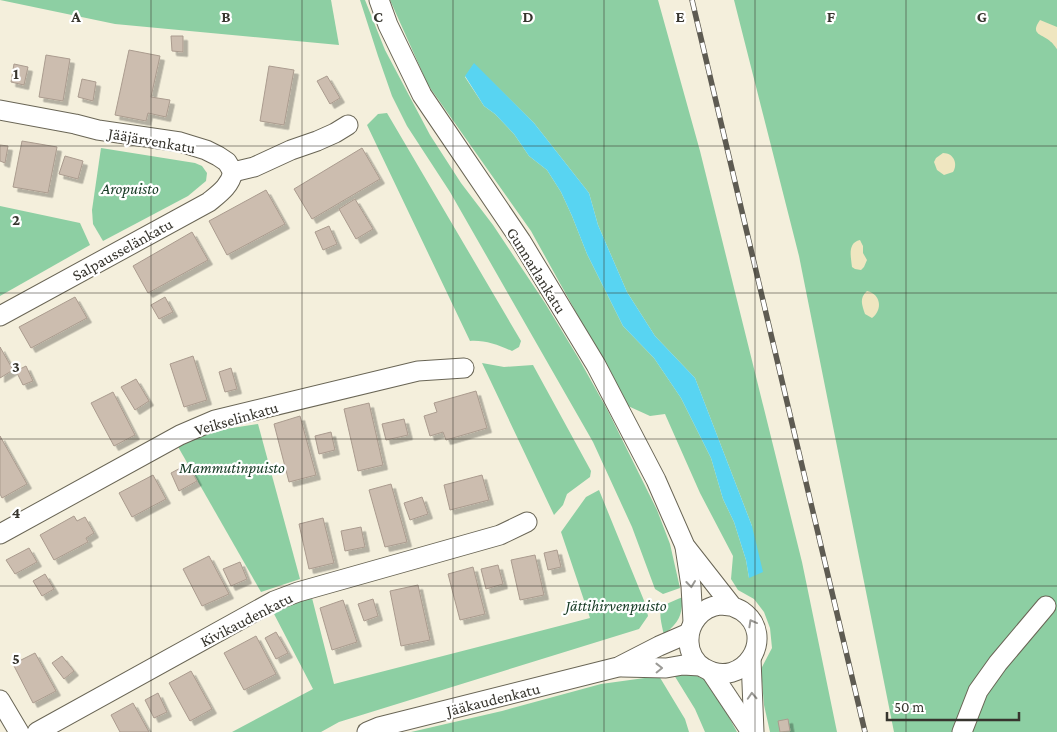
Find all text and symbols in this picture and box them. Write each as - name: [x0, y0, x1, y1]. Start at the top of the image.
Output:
- text: A: [70, 8, 81, 25]
- text: B: [221, 8, 231, 25]
- text: C: [373, 8, 383, 25]
- text: D: [522, 8, 534, 25]
- text: E: [675, 8, 685, 25]
- text: F: [827, 8, 836, 25]
- text: G: [977, 8, 987, 25]
- text: 1: [13, 65, 19, 82]
- street label: Jääjärvenkatu: [105, 124, 197, 158]
- park label: Aropuisto: [100, 180, 159, 198]
- text: 2: [12, 211, 20, 228]
- street label: Salpausselänkatu: [69, 215, 176, 285]
- street label: Gunnarlankatu: [503, 224, 570, 317]
- text: 3: [12, 358, 20, 375]
- street label: Veikselinkatu: [192, 398, 280, 439]
- park label: Mammutinpuisto: [178, 459, 285, 477]
- text: 4: [12, 504, 21, 521]
- one-way arrow: [685, 580, 696, 588]
- street label: Kivikaudenkatu: [197, 589, 296, 650]
- park label: Jättihirvenpuisto: [562, 597, 667, 615]
- one-way arrow: [748, 620, 758, 629]
- text: 5: [12, 650, 20, 667]
- one-way arrow: [656, 663, 664, 673]
- street label: Jääkaudenkatu: [443, 680, 542, 721]
- scale bar: [887, 690, 1020, 722]
- one-way arrow: [746, 691, 757, 699]
- text: 50 m: [894, 699, 924, 715]

